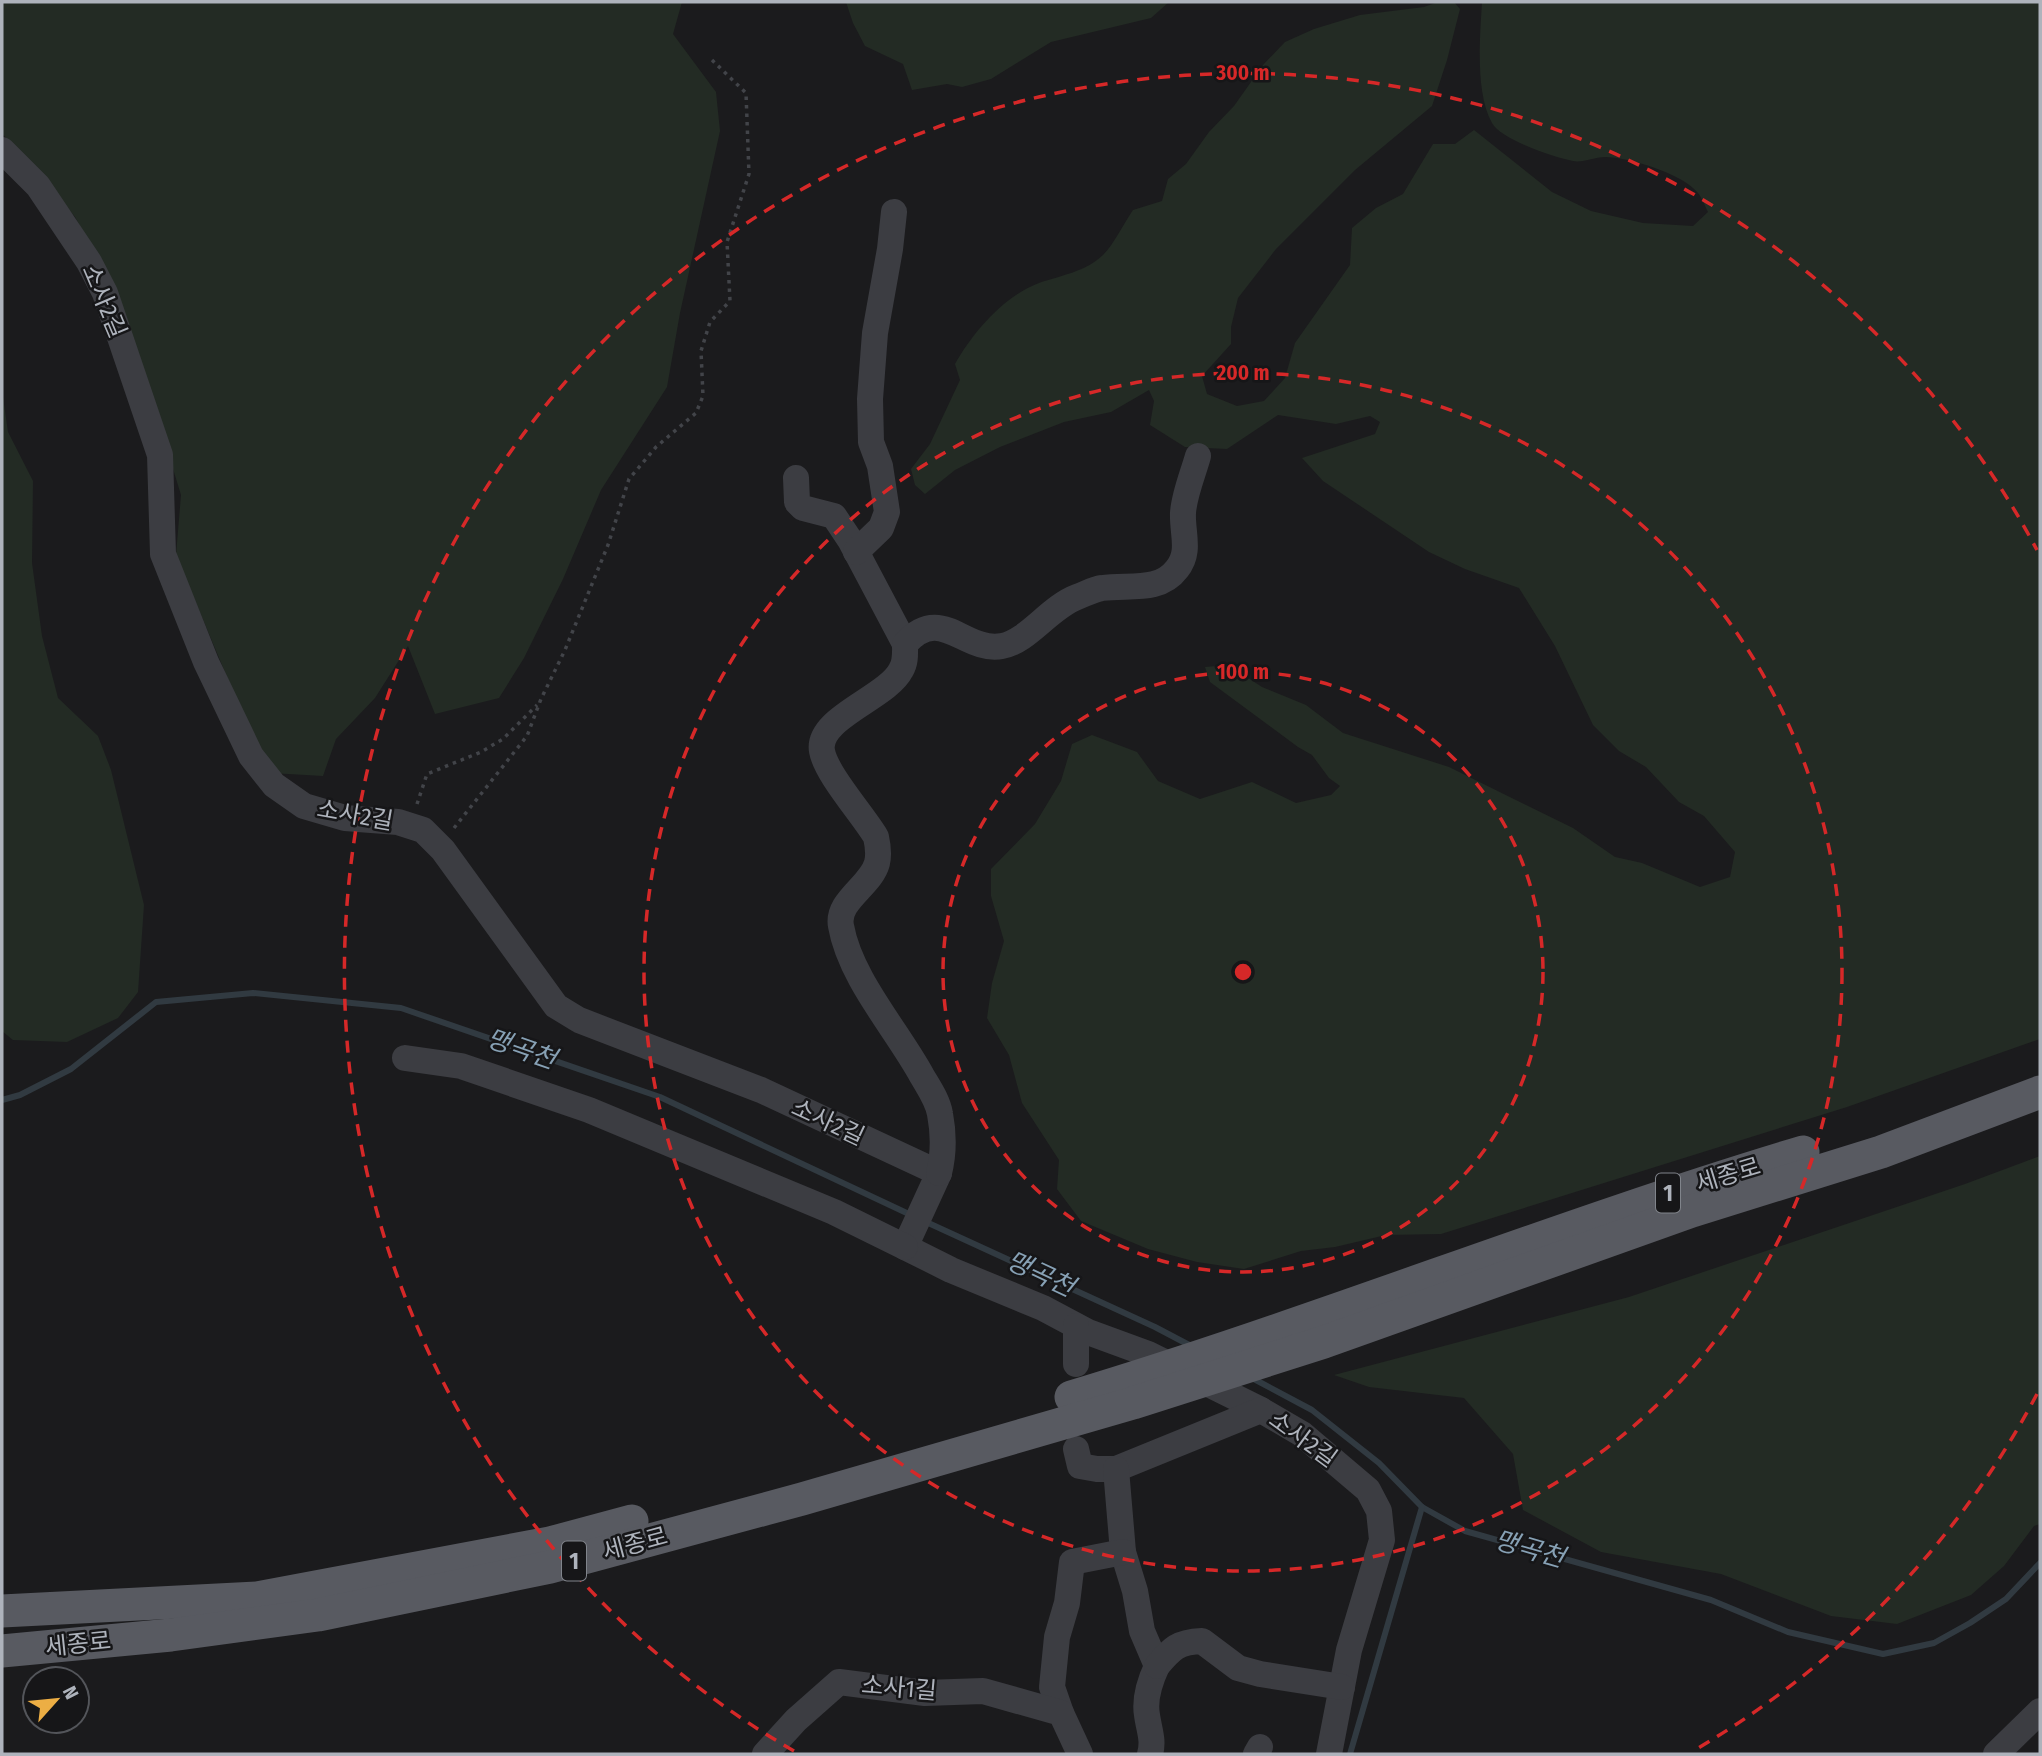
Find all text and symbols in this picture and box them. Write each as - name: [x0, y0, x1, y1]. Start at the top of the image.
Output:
- text: 300 m: [1215, 60, 1270, 86]
- street label: 소사2길: [76, 260, 132, 342]
- text: 200 m: [1215, 360, 1270, 386]
- text: 100 m: [1217, 659, 1269, 685]
- street label: 소사2길: [315, 795, 395, 835]
- centre of rings: [1231, 960, 1255, 984]
- water label: 맹곡천: [482, 1023, 563, 1076]
- street label: 소사2길: [787, 1093, 869, 1151]
- street label: 세종로: [1692, 1152, 1764, 1198]
- road number: 1: [1656, 1174, 1680, 1212]
- water label: 맹곡천: [1001, 1245, 1082, 1305]
- street label: 소사2길: [1264, 1405, 1342, 1473]
- street label: 세종로: [599, 1522, 671, 1566]
- water label: 맹곡천: [1490, 1524, 1571, 1575]
- road number: 1: [562, 1542, 586, 1580]
- street label: 세종로: [44, 1627, 112, 1661]
- north arrow: [21, 1665, 91, 1735]
- street label: 소사1길: [860, 1671, 938, 1705]
- text: N: [58, 1682, 84, 1703]

